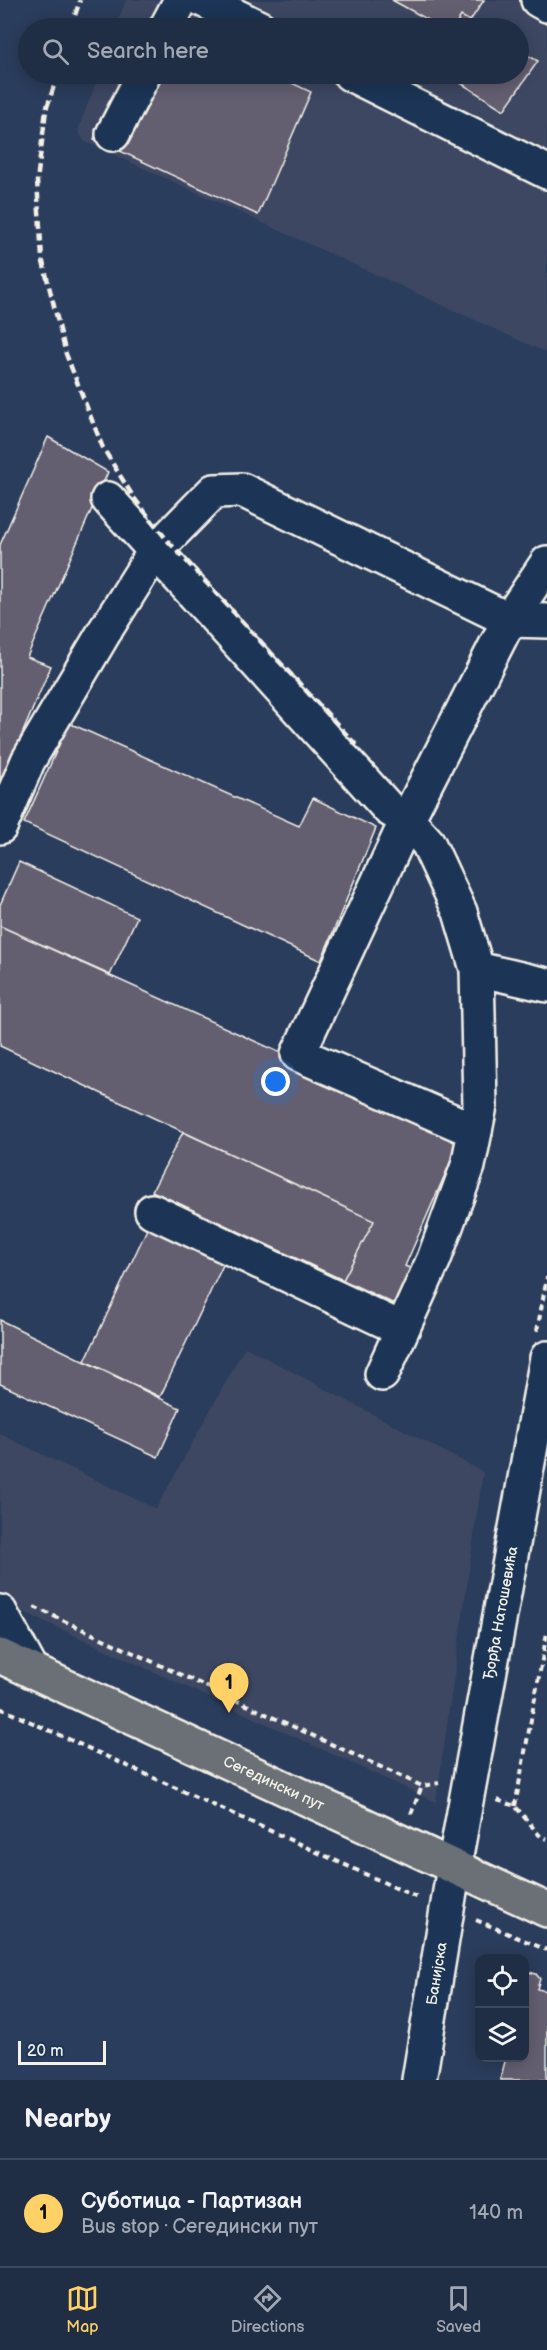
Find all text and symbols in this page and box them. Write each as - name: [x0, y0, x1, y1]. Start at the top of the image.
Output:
- search box: [18, 18, 529, 84]
- icon: search: [39, 35, 72, 68]
- text: Search here: [87, 38, 209, 65]
- your location: [261, 1067, 290, 1096]
- street label: Ђорђа Натошевића: [479, 1544, 522, 1682]
- pin: 1: [210, 1664, 248, 1713]
- street label: Сегедински пут: [220, 1752, 327, 1815]
- street label: Банијска: [422, 1940, 451, 2006]
- map controls: [475, 1954, 529, 2062]
- button: locate: [475, 1954, 529, 2008]
- button: layers: [475, 2008, 529, 2062]
- scale bar: [18, 2038, 106, 2066]
- text: 20 m: [27, 2042, 63, 2061]
- text: Nearby: [24, 2104, 111, 2135]
- text: Суботица - Партизан: [81, 2188, 302, 2215]
- text: 1: [39, 2201, 48, 2225]
- text: 140 m: [469, 2201, 523, 2225]
- text: Bus stop · Сегедински пут: [81, 2215, 318, 2239]
- tab: Map: [66, 2282, 99, 2337]
- tab: Directions: [231, 2282, 304, 2337]
- tab: Saved: [436, 2282, 481, 2337]

